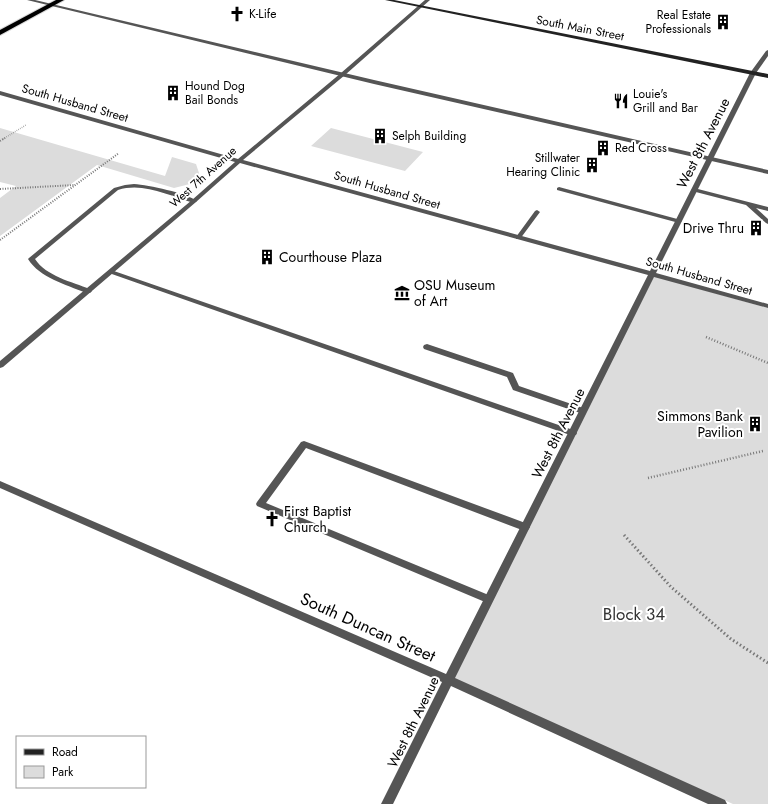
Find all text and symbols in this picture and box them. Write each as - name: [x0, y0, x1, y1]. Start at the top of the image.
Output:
- church icon: K-Life: [228, 5, 246, 23]
- place label: K-Life: [249, 5, 276, 23]
- place label: Real Estate Professionals: [646, 6, 711, 38]
- street label: South Main Street: [534, 11, 626, 45]
- building icon: Real Estate Professionals: [714, 13, 732, 31]
- place label: Hound Dog Bail Bonds: [185, 77, 245, 109]
- street label: South Husband Street: [20, 79, 130, 127]
- building icon: Hound Dog Bail Bonds: [164, 84, 182, 102]
- place label: Louie's Grill and Bar: [633, 85, 699, 117]
- restaurant icon: Louie's Grill and Bar: [612, 92, 630, 110]
- street label: West 8th Avenue: [672, 94, 734, 192]
- building icon: Selph Building: [371, 127, 389, 145]
- place label: Selph Building: [392, 127, 466, 145]
- building icon: Red Cross: [594, 139, 612, 157]
- place label: Red Cross: [615, 139, 667, 157]
- street label: West 7th Avenue: [165, 142, 241, 212]
- place label: Stillwater Hearing Clinic: [506, 149, 581, 181]
- building icon: Stillwater Hearing Clinic: [583, 156, 601, 174]
- street label: South Husband Street: [332, 166, 442, 214]
- place label: Drive Thru: [683, 218, 744, 238]
- building icon: Drive Thru: [747, 219, 765, 237]
- place label: Courthouse Plaza: [279, 247, 382, 267]
- building icon: Courthouse Plaza: [258, 248, 276, 266]
- street label: South Husband Street: [644, 252, 754, 300]
- place label: OSU Museum of Art: [414, 275, 496, 311]
- museum icon: OSU Museum of Art: [393, 284, 411, 302]
- street label: West 8th Avenue: [527, 384, 589, 482]
- place label: Simmons Bank Pavilion: [657, 406, 744, 442]
- building icon: Simmons Bank Pavilion: [746, 415, 764, 433]
- place label: First Baptist Church: [284, 501, 352, 537]
- church icon: First Baptist Church: [263, 510, 281, 528]
- street label: South Duncan Street: [296, 586, 440, 668]
- park label: Block 34: [603, 602, 665, 626]
- street label: West 8th Avenue: [382, 673, 444, 771]
- legend: [16, 736, 146, 788]
- text: Road: [52, 743, 78, 761]
- text: Park: [52, 763, 74, 781]

